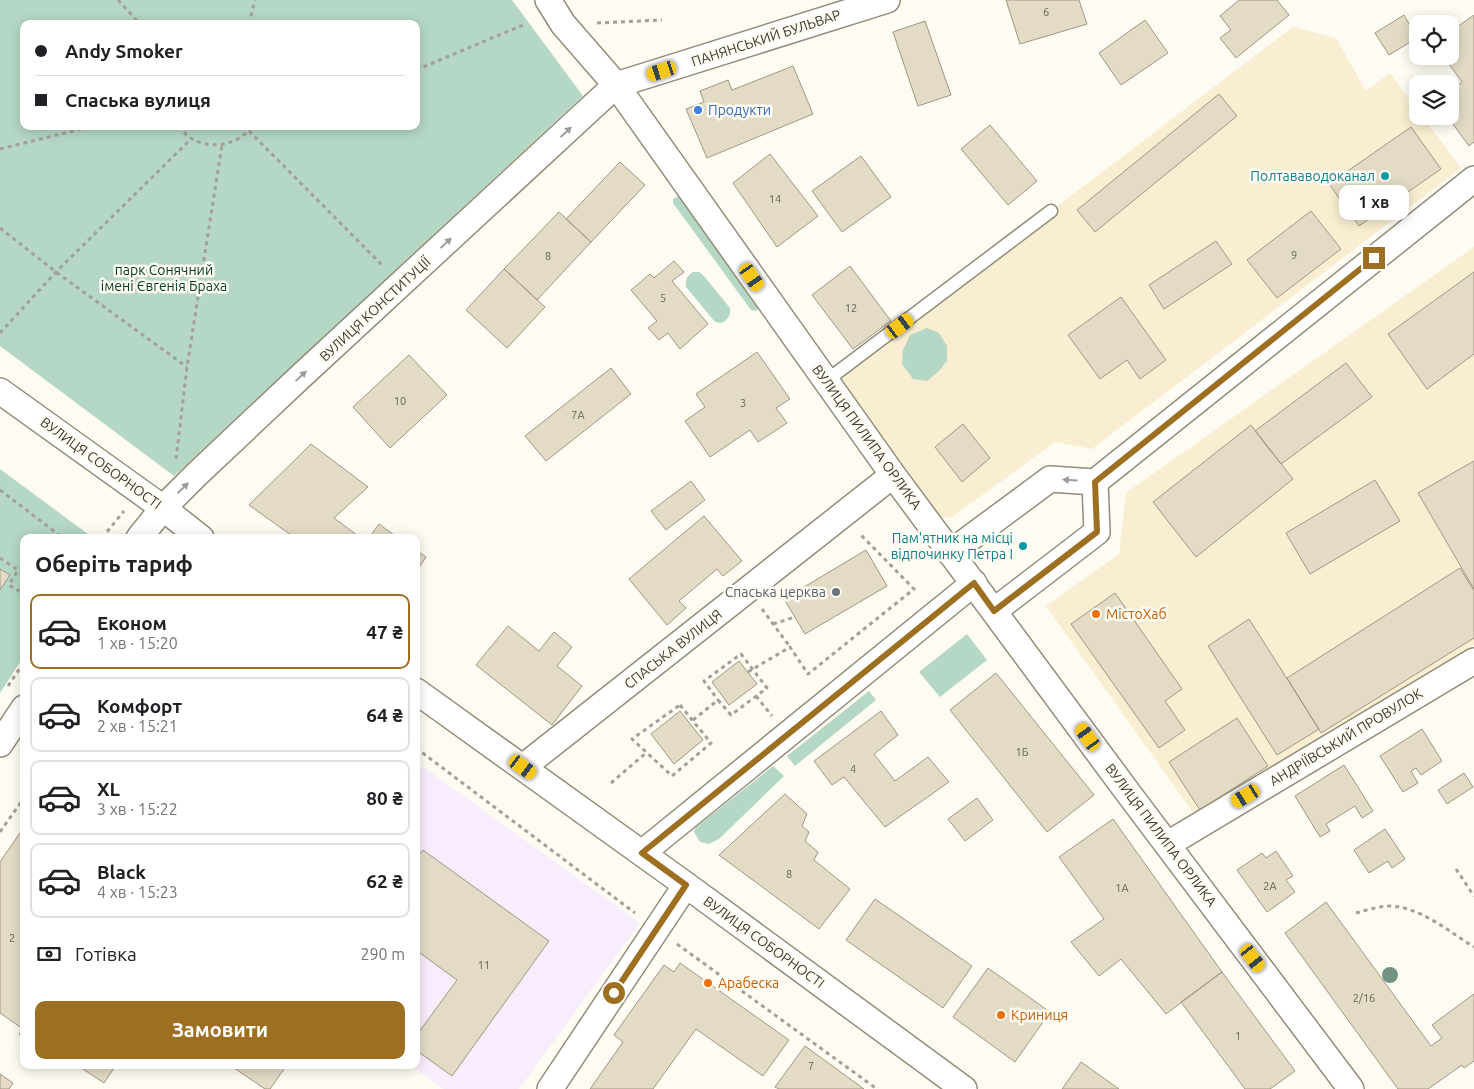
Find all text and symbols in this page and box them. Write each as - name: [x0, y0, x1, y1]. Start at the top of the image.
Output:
- street label: ПАНЯНСЬКИЙ БУЛЬВАР: [689, 5, 843, 70]
- house number: 6: [1043, 6, 1049, 18]
- map controls: [1409, 15, 1459, 125]
- button: locate: [1409, 15, 1459, 65]
- text: Andy Smoker: [65, 40, 183, 62]
- car: [645, 59, 678, 83]
- button: layers: [1409, 75, 1459, 125]
- text: Спаська вулиця: [65, 89, 211, 111]
- place label: Продукти: [708, 102, 771, 118]
- marker: Продукти: [692, 104, 704, 116]
- one-way arrow: [559, 126, 571, 138]
- place label: Полтававодоканал: [1250, 168, 1375, 184]
- marker: Полтававодоканал: [1379, 170, 1391, 182]
- callout: 1 хв: [1339, 186, 1409, 220]
- house number: 14: [769, 193, 781, 205]
- text: 1 хв: [1359, 193, 1389, 211]
- one-way arrow: [440, 237, 453, 248]
- route end: [1363, 247, 1385, 269]
- house number: 9: [1291, 249, 1297, 261]
- house number: 8: [545, 250, 551, 262]
- street label: ВУЛИЦЯ КОНСТИТУЦІЇ: [316, 253, 434, 365]
- car: [737, 260, 766, 294]
- park label: парк Сонячний імені Євгенія Браха: [101, 262, 227, 294]
- house number: 5: [660, 292, 666, 304]
- house number: 12: [845, 302, 857, 314]
- car: [883, 311, 916, 341]
- street label: ВУЛИЦЯ ПИЛИПА ОРЛИКА: [809, 362, 925, 512]
- one-way arrow: [295, 370, 307, 382]
- house number: 10: [394, 395, 406, 407]
- house number: 3: [740, 397, 746, 409]
- house number: 7А: [571, 409, 586, 421]
- street label: ВУЛИЦЯ СОБОРНОСТІ: [38, 414, 164, 512]
- one-way arrow: [1062, 476, 1078, 484]
- one-way arrow: [177, 482, 189, 494]
- place label: Пам'ятник на місці відпочинку Петра I: [891, 530, 1013, 562]
- marker: Пам'ятник на місці відпочинку Петра I: [1017, 540, 1029, 552]
- text: Оберіть тариф: [35, 551, 193, 576]
- place label: Спаська церква: [725, 584, 826, 600]
- marker: Спаська церква: [830, 586, 842, 598]
- street label: СПАСЬКА ВУЛИЦЯ: [621, 606, 725, 692]
- place label: МістоХаб: [1106, 606, 1167, 622]
- marker: МістоХаб: [1090, 608, 1102, 620]
- icon: car: [37, 609, 82, 654]
- text: Економ: [97, 612, 167, 634]
- text: 47 ₴: [366, 621, 403, 643]
- text: 1 хв · 15:20: [97, 634, 178, 652]
- street label: АНДРІЇВСЬКИЙ ПРОВУЛОК: [1266, 684, 1426, 789]
- icon: car: [37, 692, 82, 737]
- text: Комфорт: [97, 695, 182, 717]
- text: 64 ₴: [366, 704, 403, 726]
- text: 2 хв · 15:21: [97, 717, 178, 735]
- car: [1073, 720, 1102, 754]
- house number: 1Б: [1016, 746, 1029, 758]
- car: [506, 752, 539, 782]
- street label: ВУЛИЦЯ ПИЛИПА ОРЛИКА: [1102, 760, 1220, 910]
- house number: 4: [850, 763, 856, 775]
- icon: car: [37, 775, 82, 820]
- text: XL: [97, 778, 120, 800]
- car: [1229, 782, 1262, 810]
- text: 80 ₴: [366, 787, 403, 809]
- text: 3 хв · 15:22: [97, 800, 178, 818]
- icon: car: [37, 858, 82, 903]
- text: Black: [97, 861, 146, 883]
- house number: 8: [786, 868, 792, 880]
- text: 62 ₴: [366, 870, 403, 892]
- house number: 2А: [1263, 880, 1278, 892]
- house number: 1А: [1115, 882, 1130, 894]
- text: 4 хв · 15:23: [97, 883, 178, 901]
- street label: ВУЛИЦЯ СОБОРНОСТІ: [701, 893, 827, 991]
- house number: 2: [9, 932, 15, 944]
- icon: cash: [35, 940, 63, 968]
- car: [1237, 942, 1268, 974]
- text: Готівка: [75, 943, 137, 965]
- text: 290 m: [360, 945, 405, 963]
- house number: 11: [478, 959, 490, 971]
- place label: Арабеска: [718, 975, 779, 991]
- marker: Арабеска: [702, 977, 714, 989]
- route start: [603, 982, 625, 1004]
- house number: 2/16: [1353, 992, 1375, 1004]
- button: Замовити: [35, 1001, 405, 1059]
- place label: Криниця: [1011, 1007, 1068, 1023]
- marker: Криниця: [995, 1009, 1007, 1021]
- house number: 1: [1235, 1030, 1241, 1042]
- house number: 7: [808, 1060, 814, 1072]

